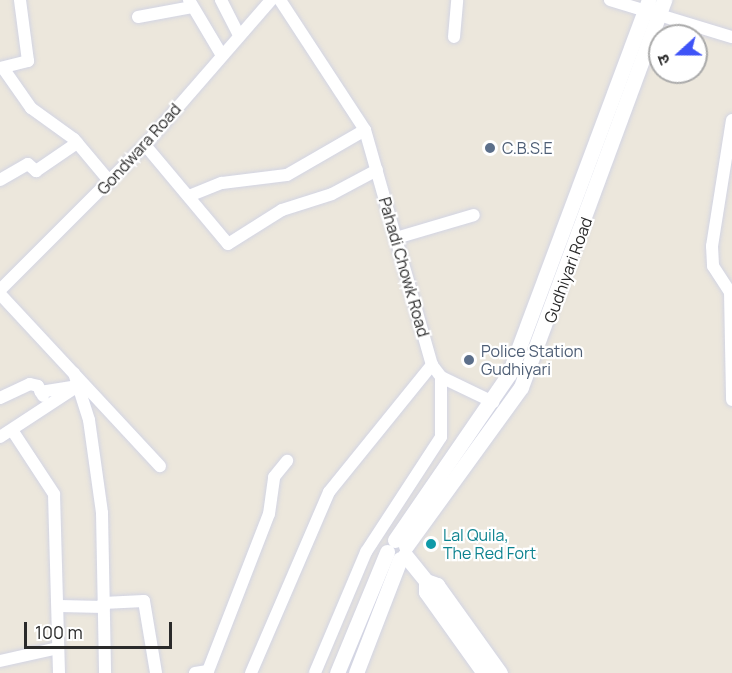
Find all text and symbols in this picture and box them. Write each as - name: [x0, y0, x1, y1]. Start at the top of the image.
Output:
- north arrow: [648, 24, 708, 84]
- text: उ: [651, 51, 675, 68]
- street label: Gondwara Road: [93, 100, 185, 198]
- place label: C.B.S.E: [502, 138, 553, 158]
- marker: C.B.S.E: [483, 141, 497, 155]
- street label: Pahadi Chowk Road: [375, 195, 433, 339]
- street label: Gudhiyari Road: [540, 214, 596, 326]
- place label: Police Station Gudhiyari: [481, 341, 583, 379]
- marker: Police Station Gudhiyari: [462, 353, 476, 367]
- place label: Lal Quila, The Red Fort: [443, 525, 536, 563]
- marker: Lal Quila, The Red Fort: [424, 537, 438, 551]
- scale bar: [27, 610, 176, 648]
- text: 100 m: [35, 620, 83, 644]

